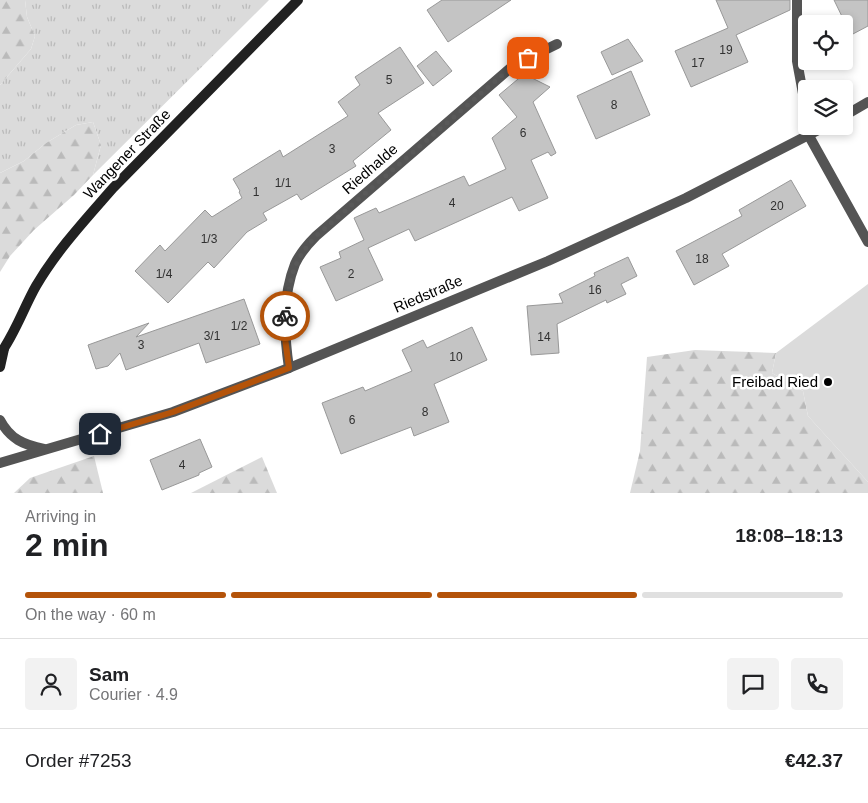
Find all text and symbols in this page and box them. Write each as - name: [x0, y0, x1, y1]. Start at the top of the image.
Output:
- map controls: [798, 15, 853, 135]
- button: locate: [798, 15, 853, 70]
- pin: [507, 37, 549, 79]
- house number: 19: [719, 43, 733, 57]
- icon: bag: [514, 44, 542, 72]
- house number: 17: [691, 56, 705, 70]
- house number: 5: [386, 73, 393, 87]
- button: layers: [798, 80, 853, 135]
- house number: 8: [611, 98, 618, 112]
- street label: Wangener Straße: [80, 105, 174, 202]
- house number: 6: [520, 126, 527, 140]
- street label: Riedhalde: [339, 140, 401, 197]
- house number: 3: [329, 142, 336, 156]
- house number: 1/1: [275, 176, 292, 190]
- house number: 1: [253, 185, 260, 199]
- house number: 4: [449, 196, 456, 210]
- house number: 20: [770, 199, 784, 213]
- house number: 1/3: [201, 232, 218, 246]
- house number: 18: [695, 252, 709, 266]
- house number: 1/4: [156, 267, 173, 281]
- house number: 2: [348, 267, 355, 281]
- street label: Riedstraße: [391, 271, 465, 316]
- house number: 16: [588, 283, 602, 297]
- courier: [260, 291, 310, 341]
- icon: bike: [271, 302, 299, 330]
- house number: 1/2: [231, 319, 248, 333]
- house number: 3/1: [204, 329, 221, 343]
- house number: 14: [537, 330, 551, 344]
- house number: 3: [138, 338, 145, 352]
- house number: 10: [449, 350, 463, 364]
- place label: Freibad Ried: [732, 373, 818, 390]
- marker: Freibad Ried: [822, 376, 834, 388]
- house number: 8: [422, 405, 429, 419]
- pin: [79, 413, 121, 455]
- house number: 6: [349, 413, 356, 427]
- icon: home: [86, 420, 114, 448]
- house number: 4: [179, 458, 186, 472]
- text: Arriving in: [25, 508, 96, 525]
- text: 18:08–18:13: [735, 525, 843, 546]
- text: 2 min: [25, 527, 109, 563]
- text: On the way · 60 m: [25, 606, 156, 623]
- button: person: [25, 658, 77, 710]
- button: chat: [727, 658, 779, 710]
- button: phone: [791, 658, 843, 710]
- text: Sam: [89, 664, 129, 685]
- text: Courier · 4.9: [89, 686, 178, 703]
- text: Order #7253: [25, 750, 132, 771]
- text: €42.37: [785, 750, 843, 771]

